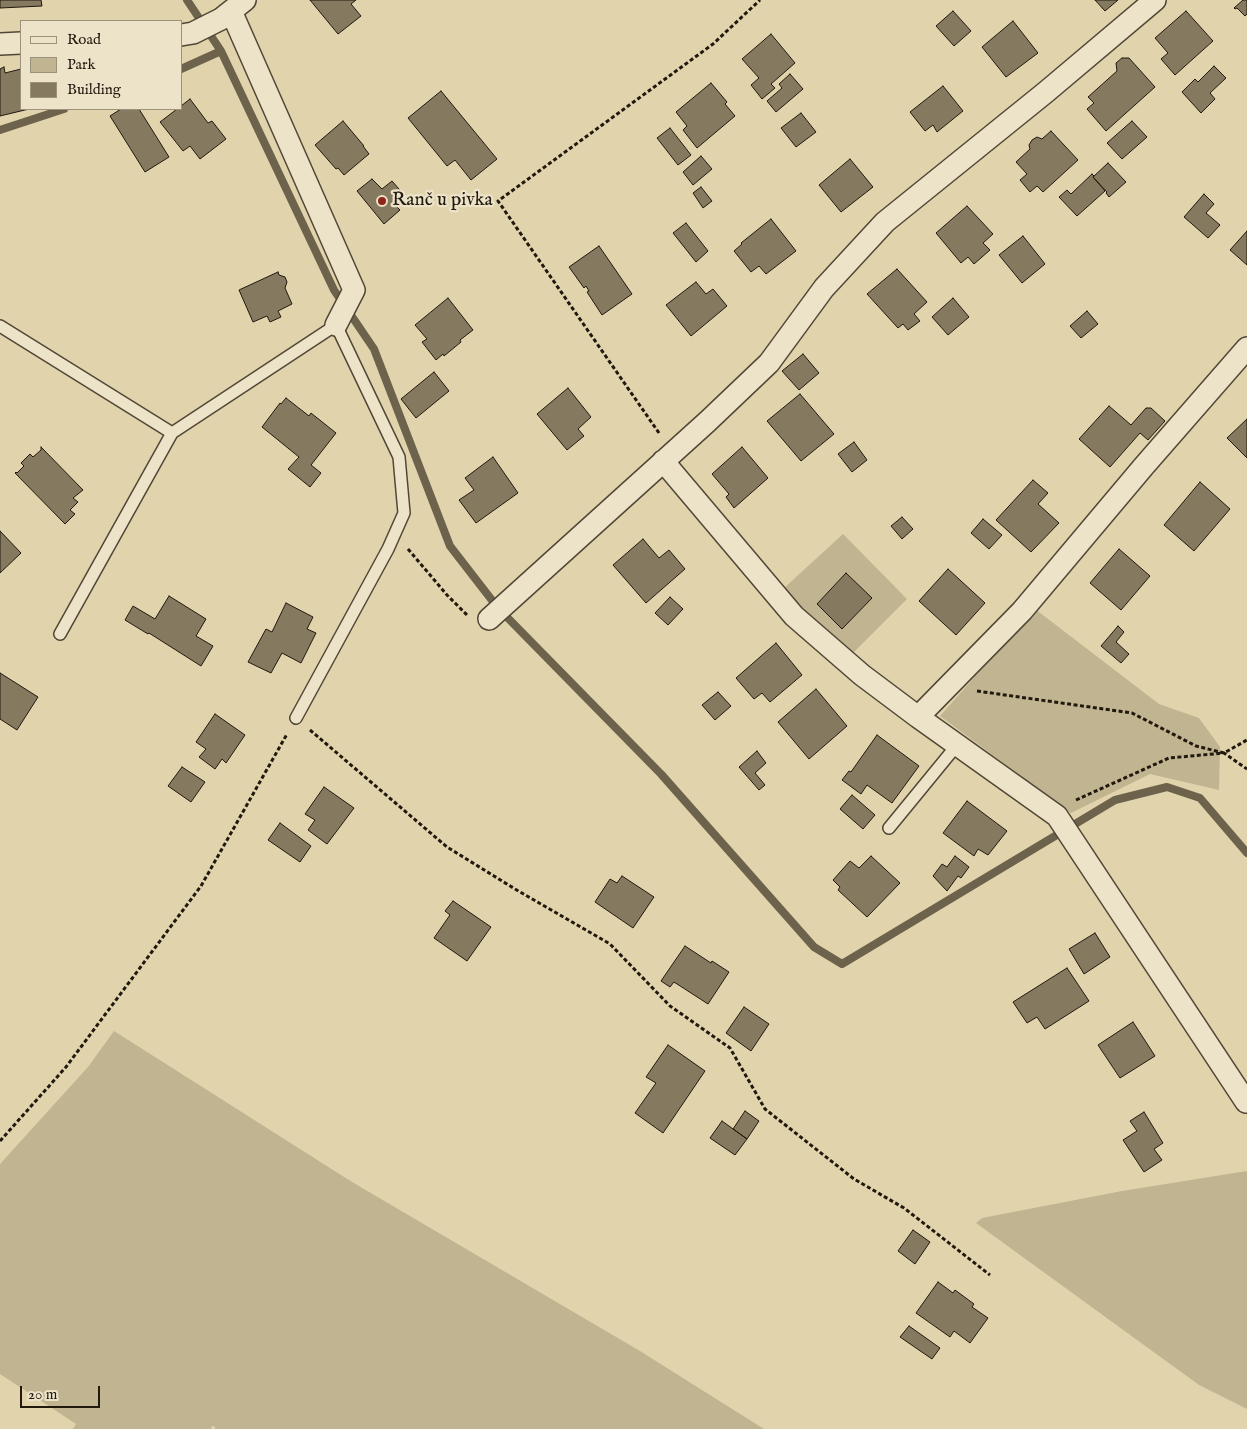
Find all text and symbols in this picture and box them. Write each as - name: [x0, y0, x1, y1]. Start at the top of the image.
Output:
- legend: [20, 20, 182, 110]
- text: Road: [67, 30, 101, 49]
- text: Park: [67, 55, 96, 74]
- text: Building: [67, 80, 121, 99]
- place label: Ranč u pivka: [392, 190, 493, 212]
- marker: Ranč u pivka: [376, 195, 388, 207]
- scale bar: [22, 1376, 102, 1408]
- text: 20 m: [28, 1385, 57, 1404]

